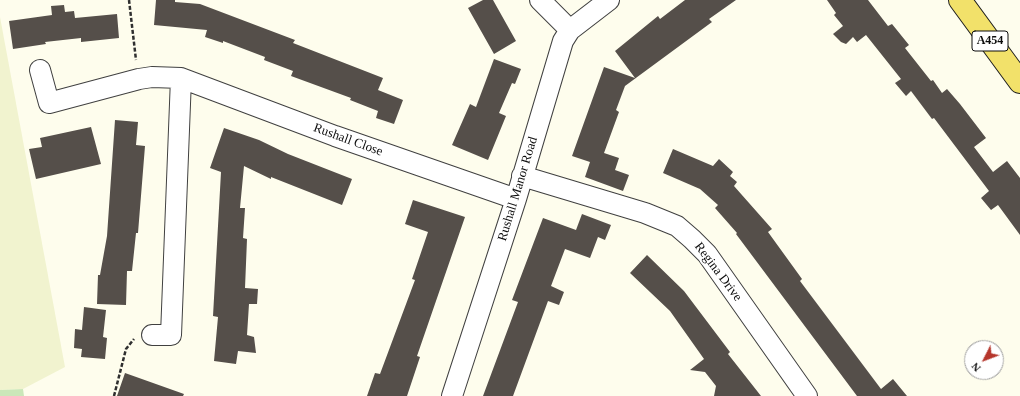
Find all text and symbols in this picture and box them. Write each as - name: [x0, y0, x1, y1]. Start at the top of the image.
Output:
- road number: A454: [972, 31, 1008, 51]
- street label: Rushall Close: [311, 120, 385, 160]
- street label: Rushall Manor Road: [495, 135, 541, 243]
- street label: Regina Drive: [691, 239, 745, 305]
- north arrow: [964, 340, 1004, 380]
- text: N: [969, 360, 983, 374]

